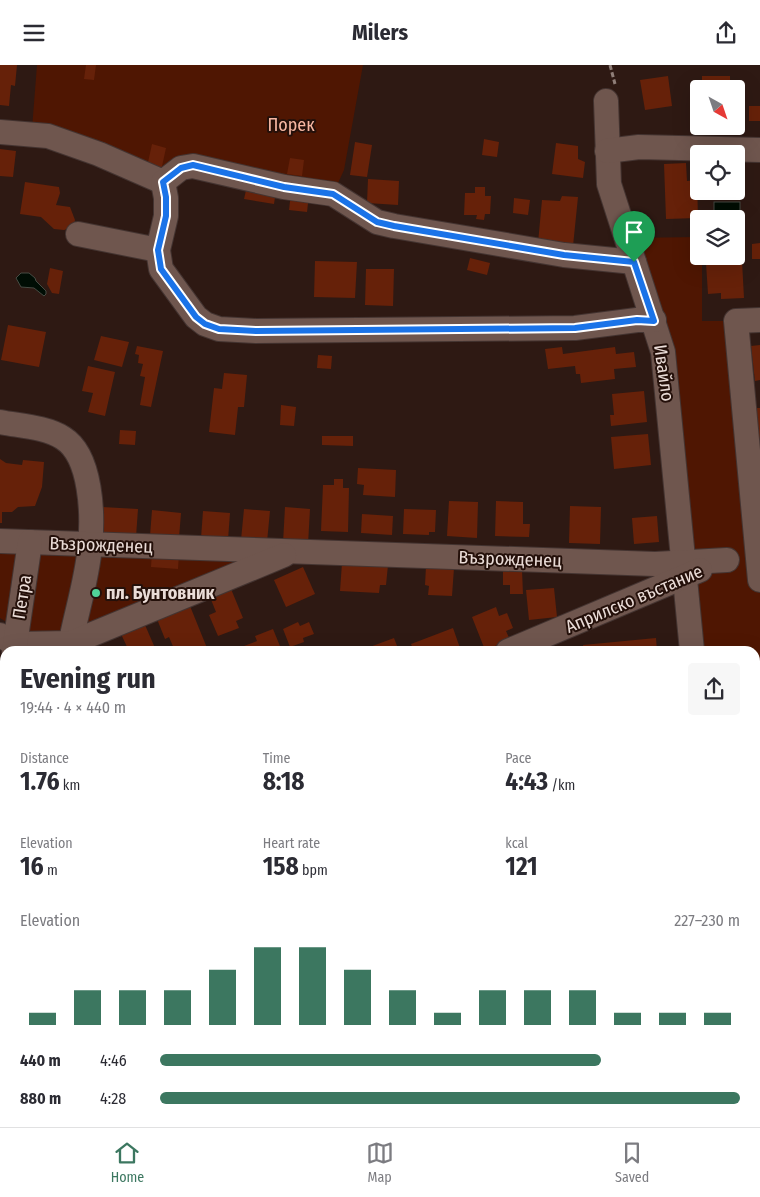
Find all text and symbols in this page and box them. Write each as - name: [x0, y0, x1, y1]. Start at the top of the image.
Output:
- icon: menu: [20, 19, 48, 47]
- text: Milers: [352, 19, 408, 46]
- icon: share: [712, 19, 740, 47]
- north arrow: [690, 80, 745, 135]
- map controls: [690, 80, 745, 265]
- park label: Порек: [267, 114, 315, 136]
- button: locate: [690, 145, 745, 200]
- button: layers: [690, 210, 745, 265]
- pin: [613, 211, 655, 262]
- icon: arrive: [620, 218, 648, 246]
- street label: Ивайло: [649, 343, 679, 403]
- street label: Възрожденец: [49, 532, 153, 558]
- street label: Възрожденец: [458, 546, 562, 572]
- street label: Априлско въстание: [562, 560, 706, 638]
- street label: Петра: [8, 573, 36, 621]
- place label: пл. Бунтовник: [106, 582, 216, 604]
- marker: пл. Бунтовник: [90, 587, 102, 599]
- text: Evening run: [20, 662, 156, 695]
- button: share: [688, 663, 740, 715]
- text: 19:44 · 4 × 440 m: [20, 698, 126, 717]
- text: Distance: [20, 750, 69, 767]
- text: Time: [263, 750, 290, 767]
- text: Pace: [505, 750, 531, 767]
- text: 1.76: [20, 767, 60, 797]
- text: 8:18: [263, 767, 305, 797]
- text: 4:43: [505, 767, 548, 797]
- text: km: [60, 777, 80, 794]
- text: /km: [548, 777, 575, 794]
- text: Elevation: [20, 835, 73, 852]
- text: Heart rate: [263, 835, 320, 852]
- text: kcal: [505, 835, 528, 852]
- text: 16: [20, 852, 44, 882]
- text: 158: [263, 852, 299, 882]
- text: 121: [505, 852, 538, 882]
- text: m: [44, 862, 58, 879]
- text: bpm: [299, 862, 328, 879]
- text: Elevation: [20, 911, 80, 930]
- text: 227–230 m: [674, 911, 740, 930]
- text: 440 m: [20, 1051, 61, 1070]
- text: 4:46: [100, 1051, 127, 1070]
- text: 880 m: [20, 1089, 61, 1108]
- text: 4:28: [100, 1089, 126, 1108]
- tab: Home: [111, 1139, 144, 1186]
- tab: Map: [366, 1139, 394, 1186]
- tab: Saved: [615, 1139, 649, 1186]

